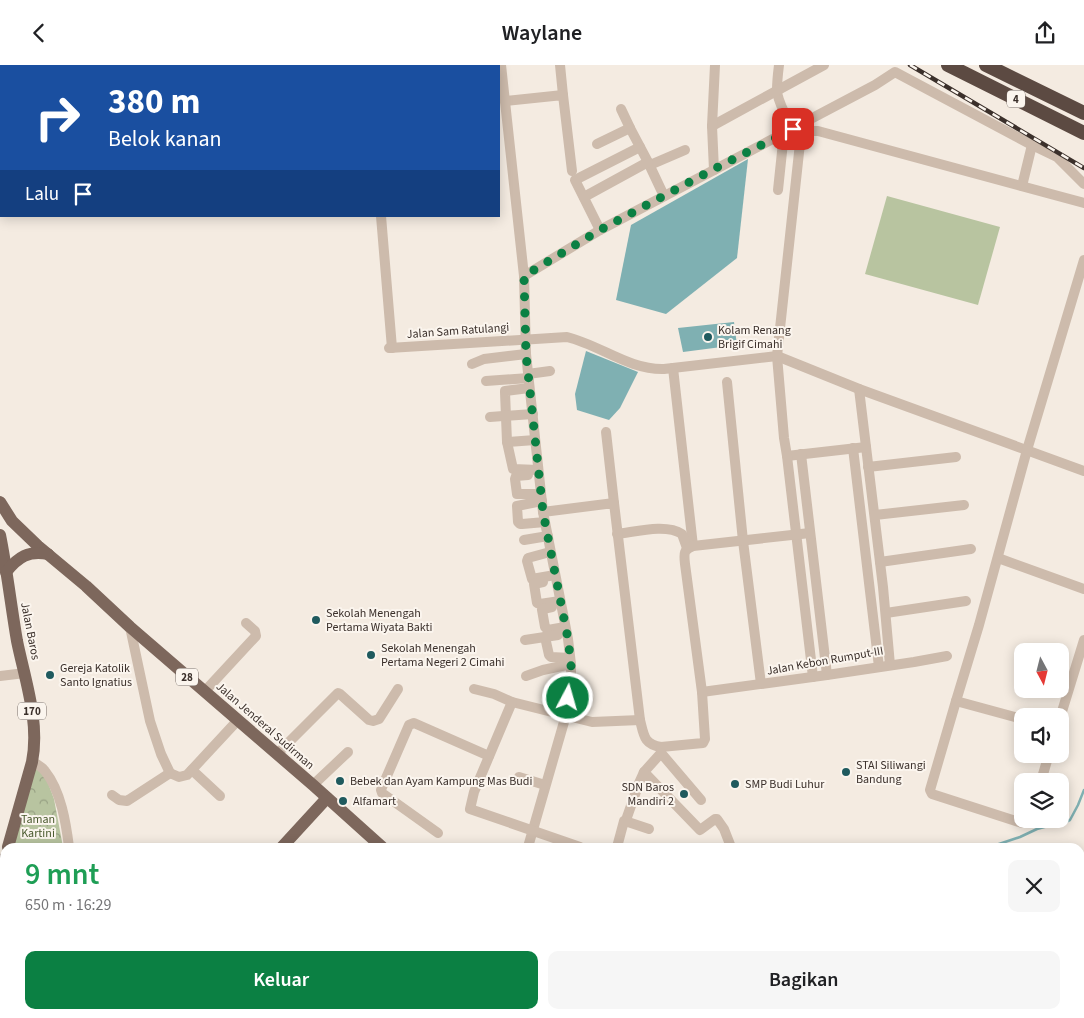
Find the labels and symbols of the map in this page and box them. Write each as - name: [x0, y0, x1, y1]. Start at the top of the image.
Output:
- road number: 4: [1007, 91, 1025, 107]
- pin: [772, 108, 814, 150]
- street label: Jalan Sam Ratulangi: [406, 319, 510, 343]
- place label: Kolam Renang Brigif Cimahi: [718, 322, 791, 353]
- marker: Kolam Renang Brigif Cimahi: [702, 331, 714, 343]
- street label: Jalan Baros: [16, 601, 44, 661]
- place label: Sekolah Menengah Pertama Wiyata Bakti: [326, 605, 433, 636]
- marker: Sekolah Menengah Pertama Wiyata Bakti: [310, 614, 322, 626]
- place label: Sekolah Menengah Pertama Negeri 2 Cimahi: [381, 640, 505, 671]
- street label: Jalan Kebon Rumput-III: [765, 642, 885, 680]
- north arrow: [1014, 643, 1069, 697]
- marker: Sekolah Menengah Pertama Negeri 2 Cimahi: [365, 649, 377, 661]
- place label: Gereja Katolik Santo Ignatius: [60, 660, 132, 691]
- marker: Gereja Katolik Santo Ignatius: [44, 669, 56, 681]
- road number: 28: [176, 669, 198, 685]
- position arrow: [541, 671, 593, 723]
- street label: Jalan Jenderal Sudirman: [212, 678, 318, 774]
- road number: 170: [18, 702, 46, 719]
- place label: STAI Siliwangi Bandung: [856, 757, 926, 788]
- marker: STAI Siliwangi Bandung: [840, 766, 852, 778]
- place label: Bebek dan Ayam Kampung Mas Budi: [350, 773, 532, 790]
- marker: Bebek dan Ayam Kampung Mas Budi: [334, 775, 346, 787]
- place label: SMP Budi Luhur: [745, 776, 825, 793]
- marker: SMP Budi Luhur: [729, 778, 741, 790]
- place label: SDN Baros Mandiri 2: [621, 779, 674, 810]
- marker: SDN Baros Mandiri 2: [678, 788, 690, 800]
- place label: Alfamart: [353, 793, 396, 810]
- marker: Alfamart: [337, 795, 349, 807]
- park label: Taman Kartini: [21, 811, 55, 842]

